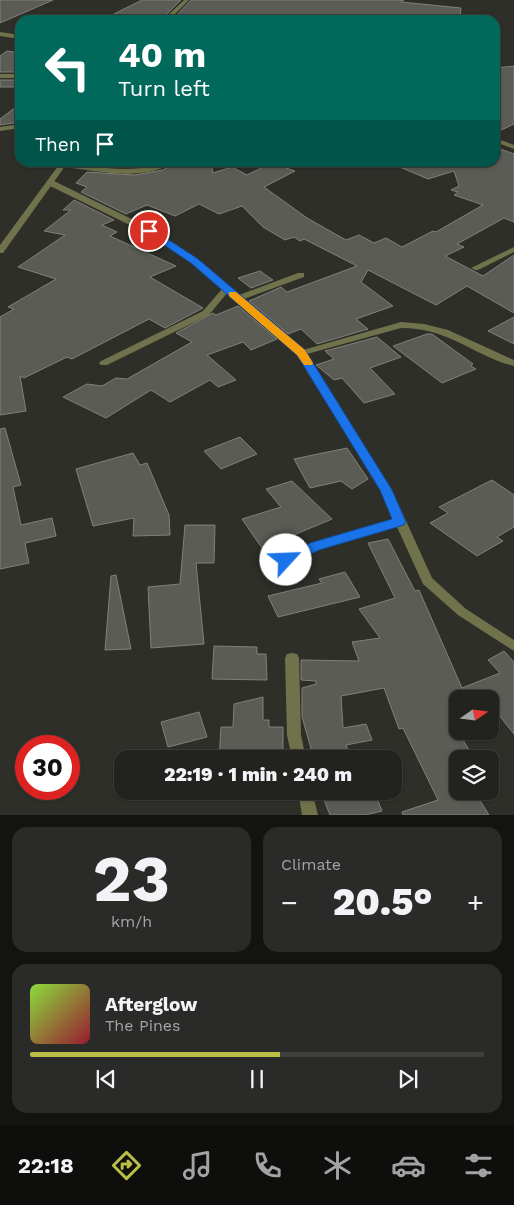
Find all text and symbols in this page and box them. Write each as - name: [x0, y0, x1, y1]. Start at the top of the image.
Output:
- text: 40 m: [118, 34, 206, 76]
- icon: left: [35, 35, 100, 100]
- text: Turn left: [118, 76, 210, 101]
- icon: arrive: [91, 130, 119, 158]
- text: Then: [35, 133, 81, 156]
- pin: [128, 210, 170, 252]
- icon: arrive: [135, 217, 163, 245]
- position arrow: [259, 533, 311, 585]
- north arrow: [449, 690, 499, 740]
- map controls: [449, 690, 499, 800]
- speed limit sign: 30: [15, 735, 80, 800]
- button: layers: [449, 750, 499, 800]
- text: 22:19 · 1 min · 240 m: [164, 763, 352, 786]
- text: 23: [93, 841, 170, 917]
- text: Climate: [281, 855, 341, 874]
- text: 20.5°: [332, 880, 433, 924]
- text: −: [281, 886, 298, 919]
- text: +: [467, 886, 484, 919]
- text: km/h: [111, 912, 152, 931]
- text: Afterglow: [105, 993, 197, 1016]
- text: The Pines: [105, 1016, 181, 1035]
- icon: previous: [92, 1065, 120, 1093]
- icon: pause: [243, 1065, 271, 1093]
- icon: next: [394, 1065, 422, 1093]
- icon: directions: [109, 1148, 144, 1183]
- icon: music: [180, 1148, 215, 1183]
- icon: phone: [250, 1148, 285, 1183]
- icon: climate: [320, 1148, 355, 1183]
- icon: car: [391, 1148, 426, 1183]
- icon: filters: [461, 1148, 496, 1183]
- text: 22:18: [18, 1153, 74, 1178]

